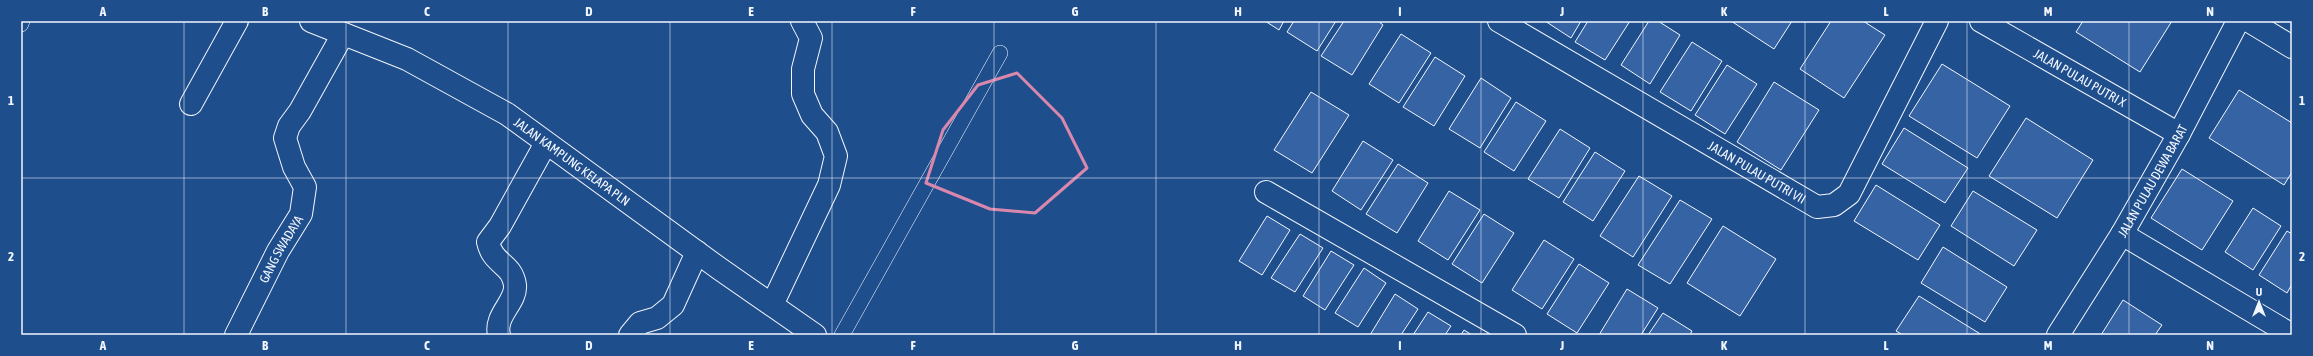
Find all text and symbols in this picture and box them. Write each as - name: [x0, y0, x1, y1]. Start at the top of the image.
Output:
- text: A: [99, 4, 107, 19]
- text: B: [262, 4, 269, 19]
- text: C: [424, 4, 430, 19]
- text: D: [585, 4, 593, 19]
- text: E: [748, 4, 754, 19]
- text: F: [910, 4, 916, 19]
- text: G: [1072, 4, 1079, 19]
- text: H: [1234, 4, 1242, 19]
- text: I: [1398, 4, 1402, 19]
- text: J: [1559, 4, 1564, 19]
- text: K: [1721, 4, 1728, 19]
- text: L: [1883, 4, 1889, 19]
- text: M: [2044, 4, 2053, 19]
- text: N: [2206, 4, 2214, 19]
- street label: JALAN PULAU PUTRI X: [2031, 45, 2129, 110]
- text: 1: [8, 93, 14, 108]
- text: 1: [2299, 93, 2305, 108]
- street label: JALAN KAMPUNG KELAPA PLN: [511, 114, 633, 209]
- street label: JALAN PULAU DEWA BARAT: [2115, 122, 2190, 240]
- street label: JALAN PULAU PUTRI VII: [1706, 138, 1809, 206]
- street label: GANG SWADAYA: [256, 212, 306, 285]
- text: 2: [8, 249, 14, 264]
- text: 2: [2299, 249, 2305, 264]
- north arrow: [2239, 282, 2279, 322]
- text: U: [2256, 286, 2262, 298]
- text: A: [99, 338, 107, 353]
- text: B: [262, 338, 269, 353]
- text: C: [424, 338, 430, 353]
- text: D: [585, 338, 593, 353]
- text: E: [748, 338, 754, 353]
- text: F: [910, 338, 916, 353]
- text: G: [1072, 338, 1079, 353]
- text: H: [1234, 338, 1242, 353]
- text: I: [1398, 338, 1402, 353]
- text: J: [1559, 338, 1564, 353]
- text: K: [1721, 338, 1728, 353]
- text: L: [1883, 338, 1889, 353]
- text: M: [2044, 338, 2053, 353]
- text: N: [2206, 338, 2214, 353]

